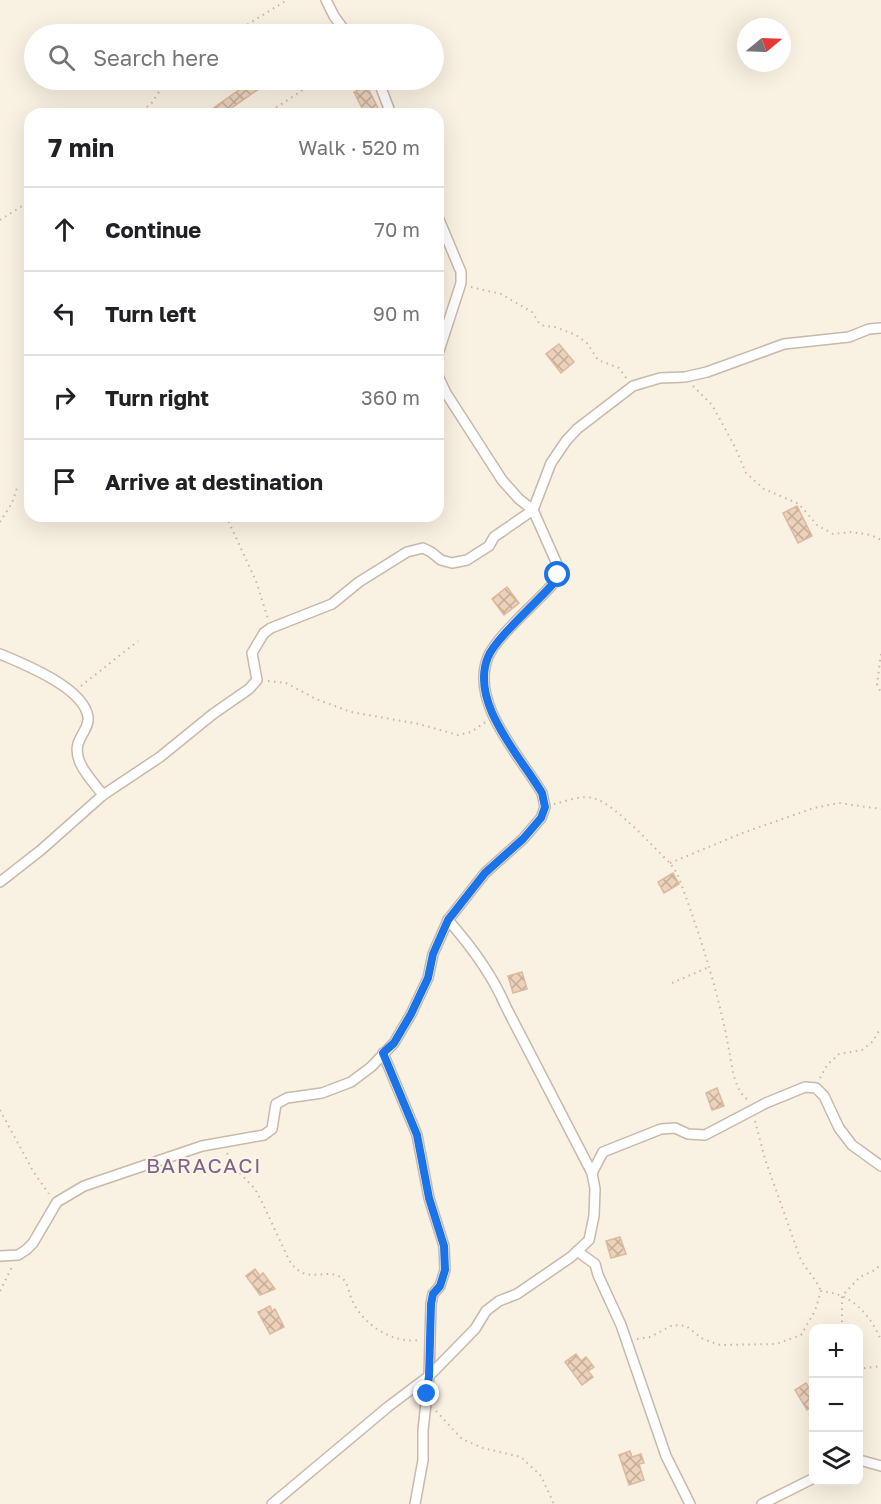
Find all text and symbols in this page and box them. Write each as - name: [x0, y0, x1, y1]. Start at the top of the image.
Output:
- north arrow: [737, 18, 791, 72]
- search box: [24, 24, 444, 90]
- icon: search: [45, 41, 78, 74]
- text: Search here: [93, 44, 219, 71]
- text: 7 min: [48, 132, 114, 163]
- text: Walk · 520 m: [298, 135, 420, 159]
- icon: ahead: [48, 213, 81, 246]
- text: Continue: [105, 216, 201, 243]
- text: 70 m: [374, 217, 420, 241]
- icon: left: [48, 297, 81, 330]
- text: Turn left: [105, 300, 196, 327]
- text: 90 m: [373, 301, 420, 325]
- icon: right: [48, 381, 81, 414]
- text: Turn right: [105, 384, 209, 411]
- text: 360 m: [361, 385, 420, 409]
- icon: arrive: [48, 465, 81, 498]
- text: Arrive at destination: [105, 468, 323, 495]
- route start: [544, 561, 570, 587]
- district label: BARACACI: [146, 1152, 262, 1178]
- map controls: [809, 1324, 863, 1486]
- button: +: [809, 1324, 863, 1378]
- button: −: [809, 1378, 863, 1432]
- route end: [413, 1380, 439, 1406]
- button: layers: [809, 1432, 863, 1486]

